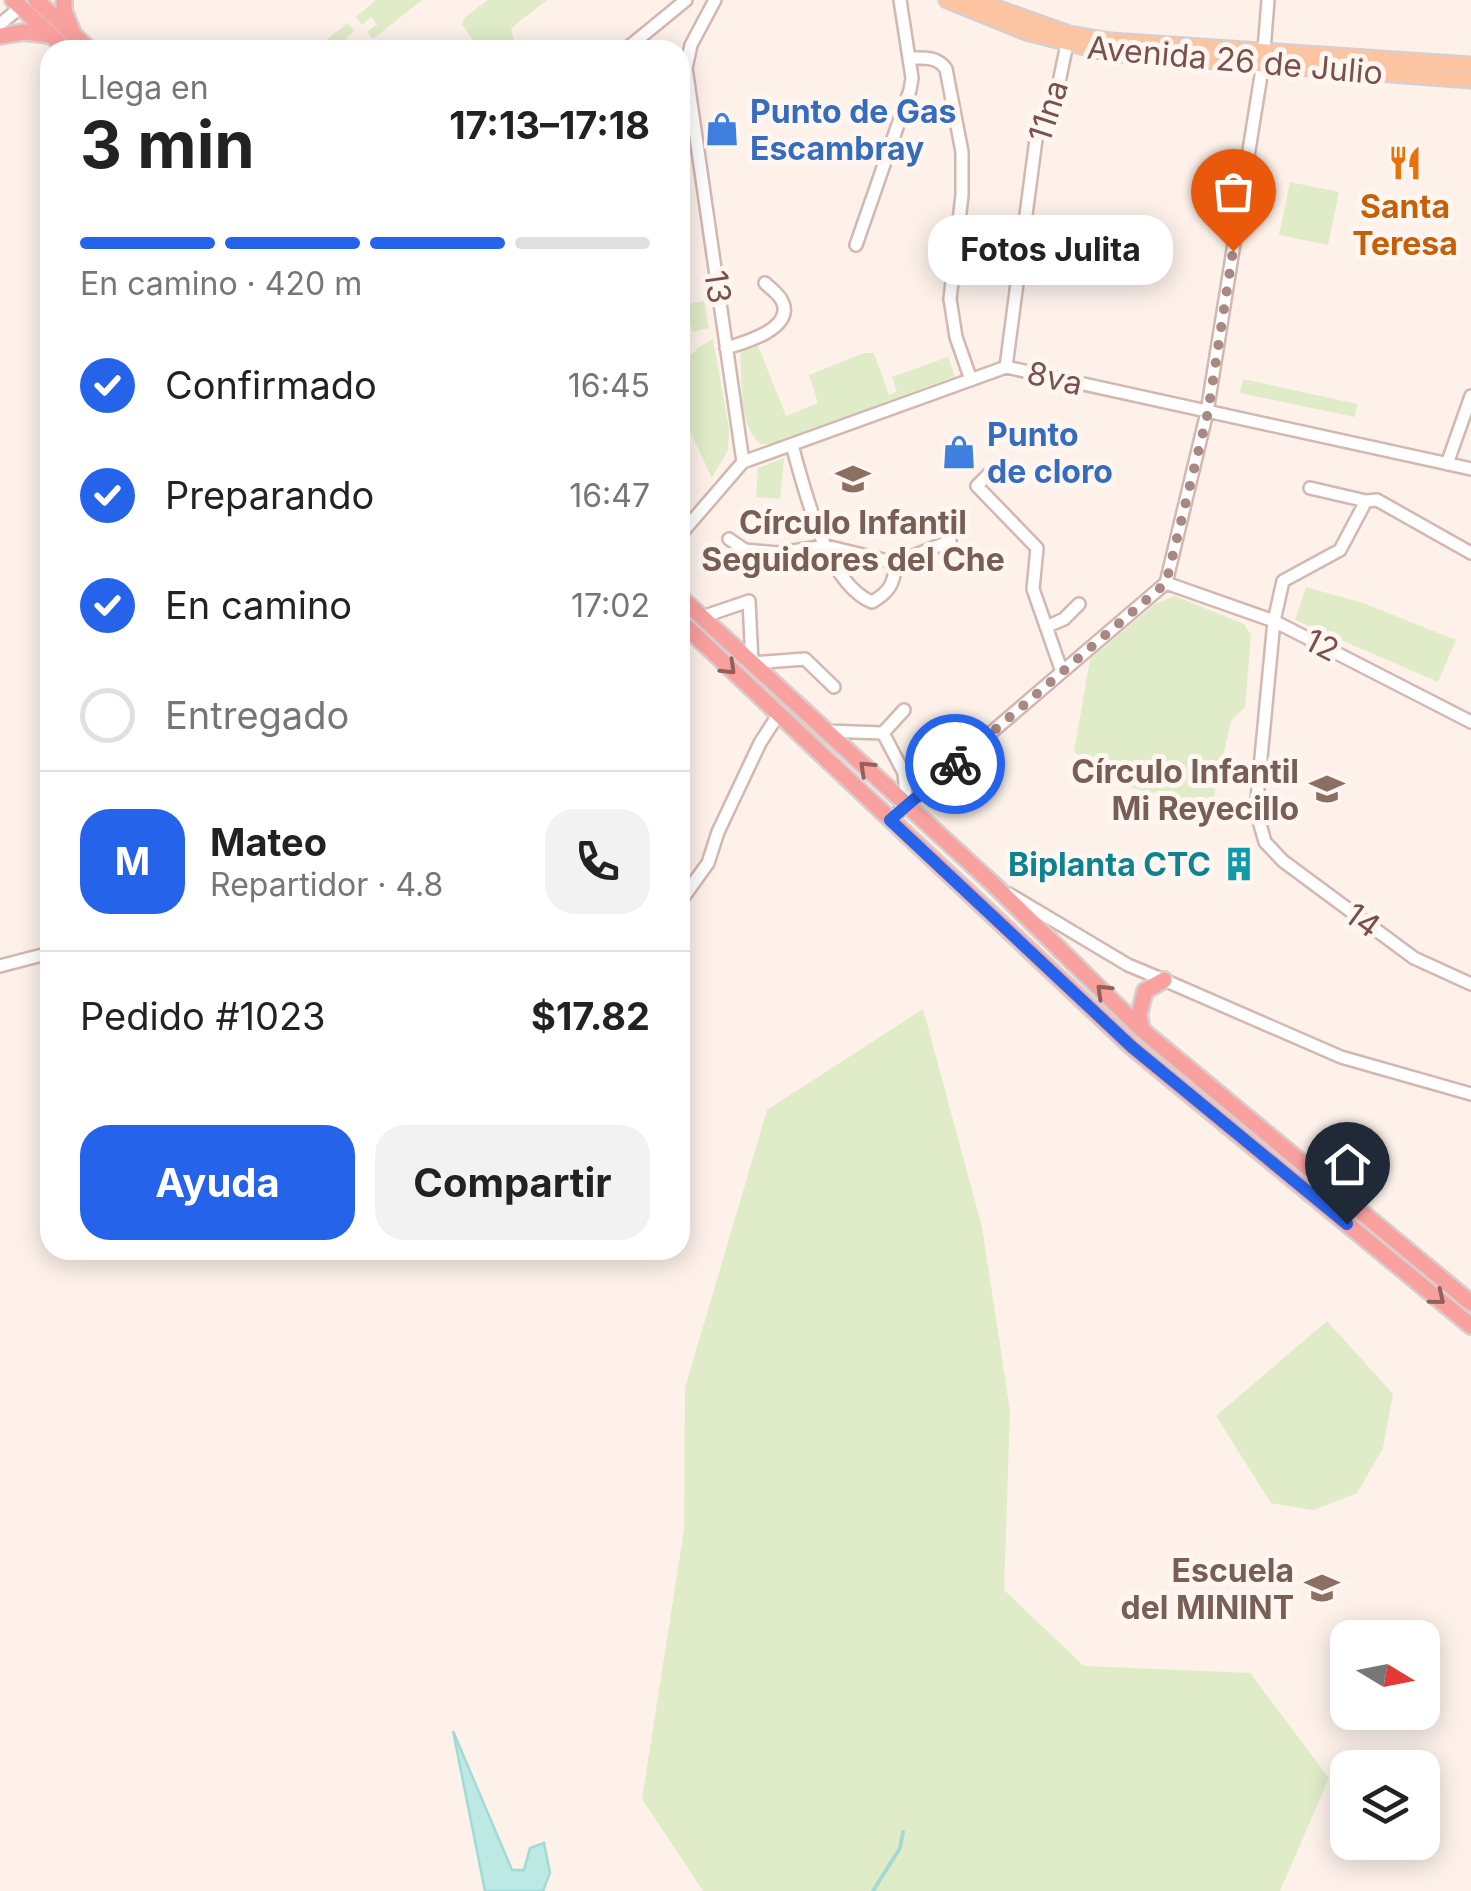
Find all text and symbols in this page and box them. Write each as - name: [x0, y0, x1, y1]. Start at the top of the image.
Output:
- street label: Avenida 26 de Julio: [1086, 28, 1384, 92]
- text: Llega en: [80, 68, 209, 107]
- street label: 11na: [1020, 75, 1076, 147]
- place label: Punto de Gas Escambray: [750, 92, 957, 168]
- text: 17:13–17:18: [449, 102, 650, 148]
- text: 3 min: [80, 105, 255, 184]
- shop icon: Punto de Gas Escambray: [703, 110, 741, 148]
- restaurant icon: Santa Teresa: [1386, 144, 1424, 182]
- pin: [1191, 149, 1276, 252]
- icon: bag: [1206, 164, 1261, 219]
- place label: Santa Teresa: [1352, 187, 1458, 263]
- callout: Fotos Julita: [928, 216, 1173, 286]
- text: Fotos Julita: [960, 230, 1141, 269]
- text: En camino · 420 m: [80, 264, 362, 303]
- street label: 13: [696, 268, 740, 306]
- street label: 8va: [1024, 353, 1086, 403]
- icon: check: [80, 358, 135, 413]
- text: Confirmado: [165, 362, 377, 408]
- text: 16:45: [568, 366, 650, 405]
- place label: Punto de cloro: [987, 415, 1113, 491]
- shop icon: Punto de cloro: [940, 433, 978, 471]
- school or university icon: Círculo Infantil Seguidores del Che: [834, 460, 872, 498]
- icon: check: [80, 468, 135, 523]
- text: Preparando: [165, 472, 374, 518]
- text: 16:47: [569, 476, 650, 515]
- place label: Círculo Infantil Seguidores del Che: [701, 503, 1005, 579]
- icon: check: [80, 578, 135, 633]
- text: En camino: [165, 582, 352, 628]
- text: 17:02: [571, 586, 650, 625]
- street label: 12: [1299, 620, 1345, 670]
- one-way arrow: [717, 656, 736, 674]
- text: Entregado: [165, 692, 349, 738]
- courier: [905, 714, 1005, 814]
- icon: bike: [928, 737, 983, 792]
- place label: Círculo Infantil Mi Reyecillo: [1071, 752, 1299, 828]
- one-way arrow: [860, 762, 878, 780]
- school or university icon: Círculo Infantil Mi Reyecillo: [1308, 770, 1346, 808]
- button: phone: [545, 809, 650, 914]
- text: Mateo: [210, 819, 327, 865]
- text: M: [115, 838, 150, 884]
- place label: Biplanta CTC: [1008, 845, 1211, 884]
- building icon: Biplanta CTC: [1220, 845, 1258, 883]
- text: Repartidor · 4.8: [210, 865, 443, 904]
- street label: 14: [1338, 894, 1388, 946]
- one-way arrow: [1096, 985, 1114, 1003]
- text: Pedido #1023: [80, 993, 326, 1039]
- text: $17.82: [531, 993, 650, 1039]
- pin: [1305, 1122, 1390, 1225]
- button: Ayuda: [80, 1125, 355, 1240]
- button: Compartir: [375, 1125, 650, 1240]
- icon: home: [1320, 1137, 1375, 1192]
- one-way arrow: [1426, 1286, 1444, 1304]
- place label: Escuela del MININT: [1121, 1551, 1294, 1627]
- school or university icon: Escuela del MININT: [1303, 1569, 1341, 1607]
- north arrow: [1330, 1620, 1440, 1730]
- map controls: [1330, 1620, 1440, 1860]
- button: layers: [1330, 1750, 1440, 1860]

